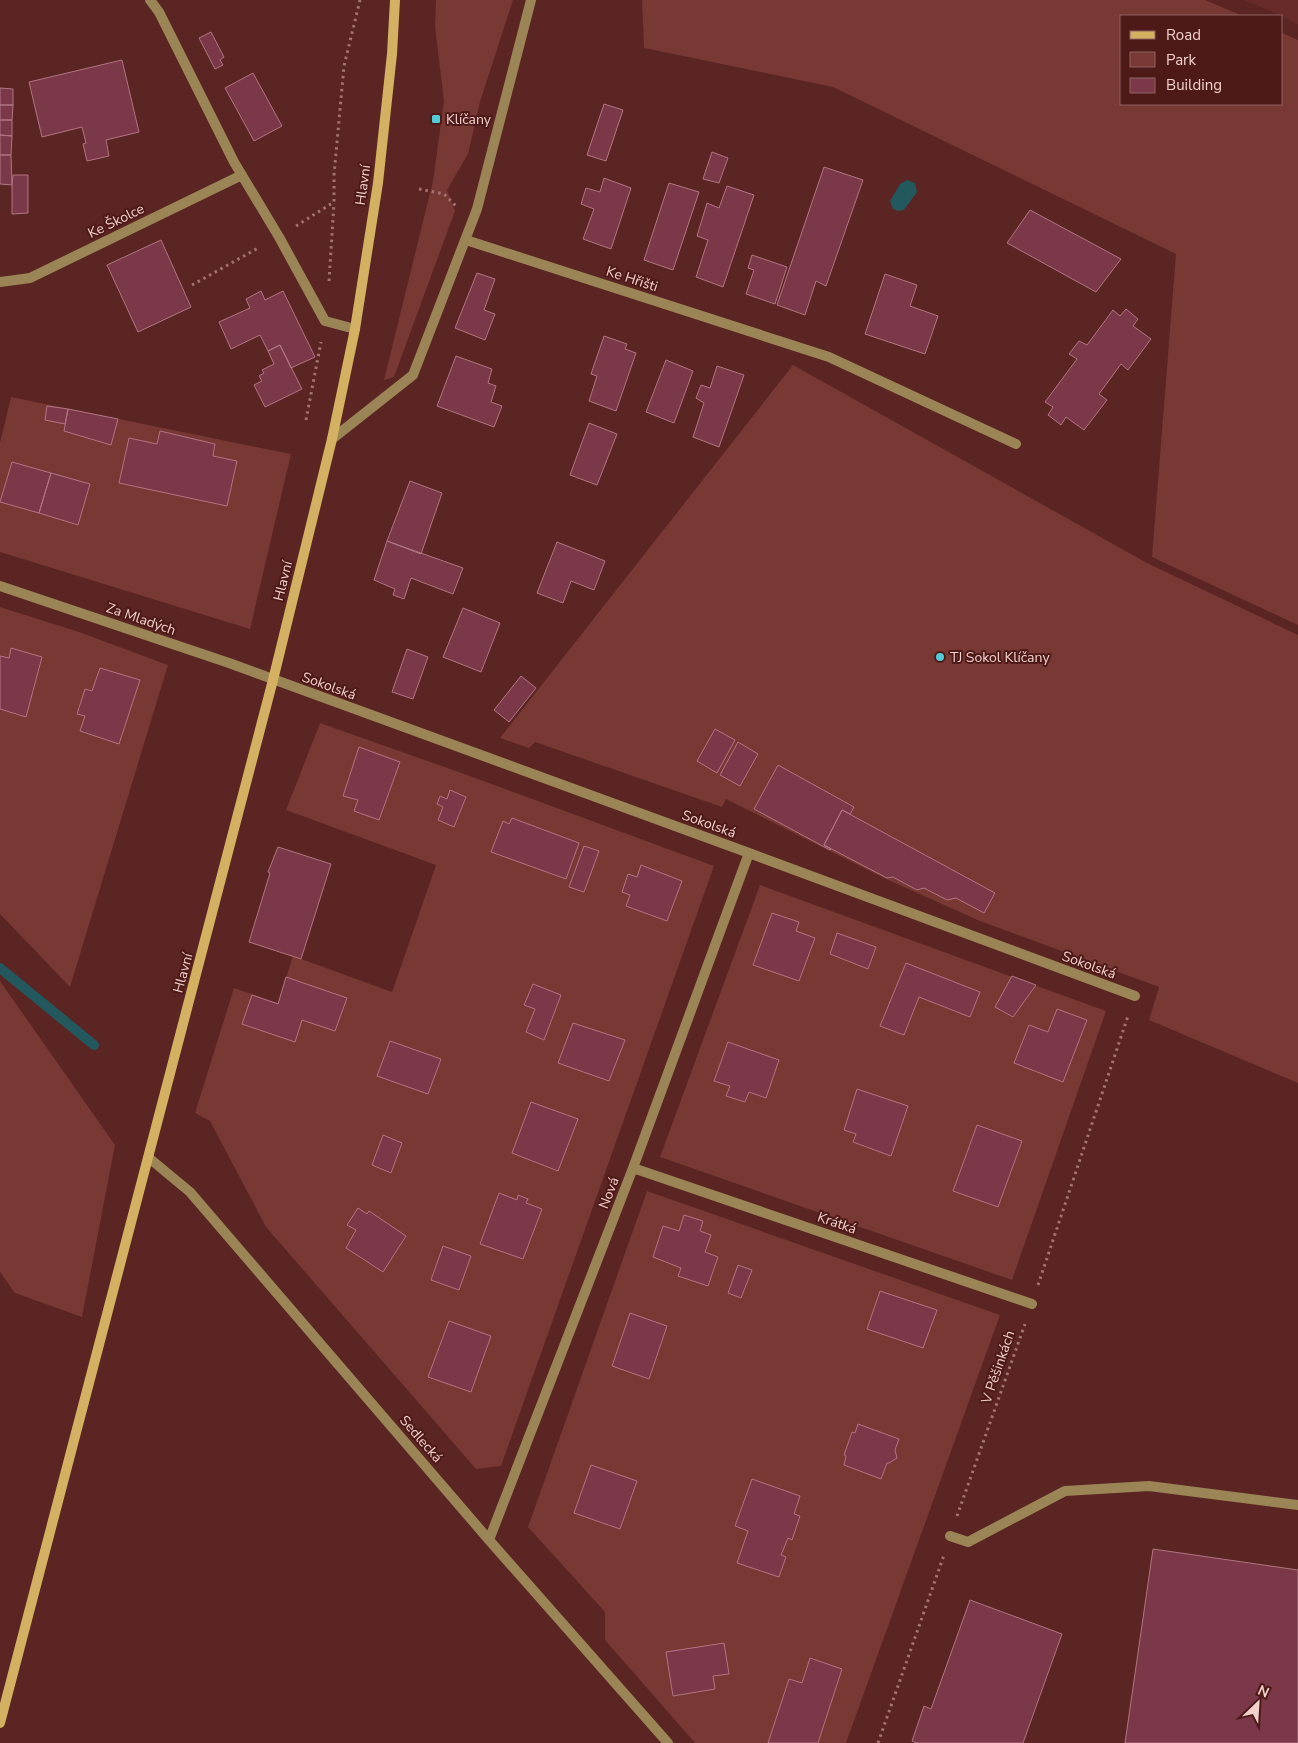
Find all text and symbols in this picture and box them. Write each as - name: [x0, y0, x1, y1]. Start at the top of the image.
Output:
- legend: [1120, 15, 1283, 105]
- text: Road: [1166, 25, 1201, 45]
- text: Park: [1166, 50, 1196, 70]
- text: Building: [1166, 75, 1222, 95]
- place label: Klíčany: [446, 110, 492, 129]
- marker: Klíčany: [430, 113, 442, 125]
- street label: Hlavní: [351, 163, 375, 206]
- street label: Ke Školce: [85, 199, 147, 243]
- street label: Ke Hřišti: [604, 262, 660, 296]
- street label: Hlavní: [269, 558, 297, 603]
- street label: Za Mladých: [104, 598, 178, 640]
- place label: TJ Sokol Klíčany: [950, 648, 1050, 667]
- marker: TJ Sokol Klíčany: [934, 651, 946, 663]
- street label: Sokolská: [299, 667, 359, 705]
- street label: Sokolská: [679, 805, 739, 843]
- street label: Sokolská: [1059, 946, 1119, 984]
- street label: Hlavní: [169, 950, 198, 995]
- street label: Nová: [594, 1174, 624, 1212]
- street label: Krátká: [815, 1207, 859, 1239]
- street label: V Pěšinkách: [976, 1328, 1019, 1407]
- street label: Sedlecká: [395, 1411, 447, 1467]
- north arrow: [1233, 1678, 1283, 1728]
- text: N: [1255, 1681, 1272, 1702]

